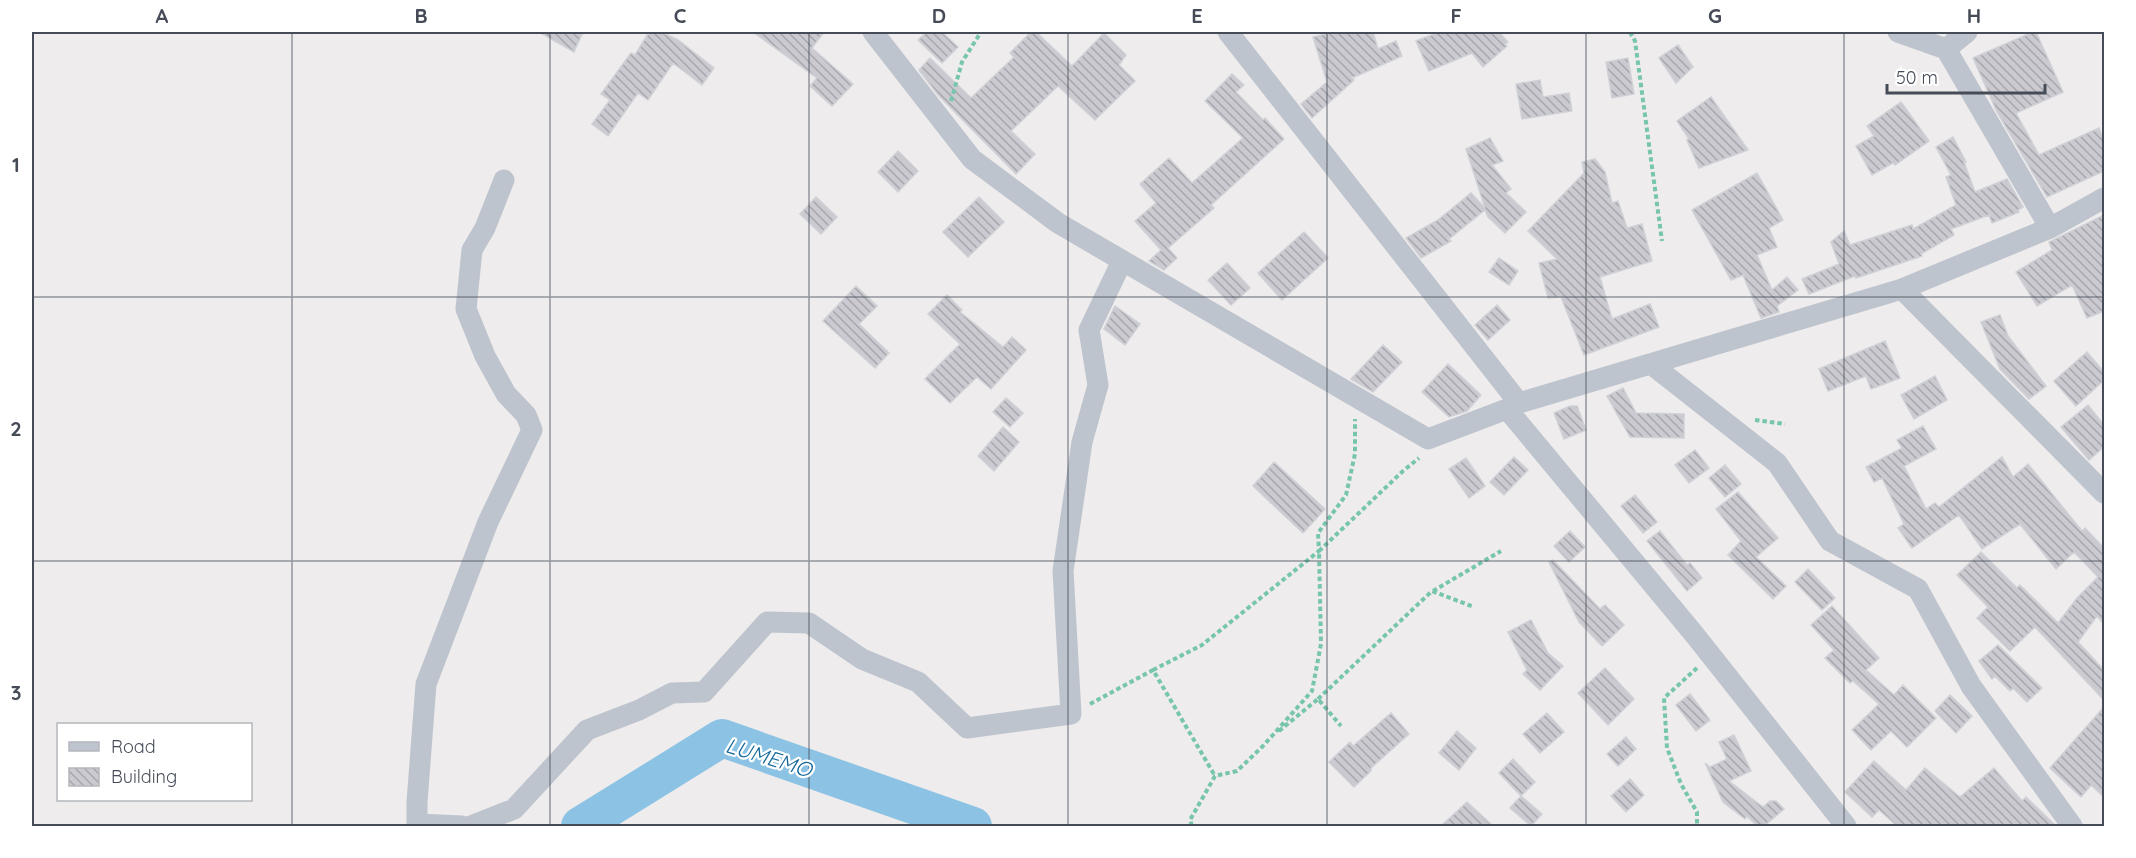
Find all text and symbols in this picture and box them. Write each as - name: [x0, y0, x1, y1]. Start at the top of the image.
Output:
- text: A: [156, 3, 169, 28]
- text: B: [414, 3, 428, 28]
- text: C: [674, 3, 687, 28]
- text: D: [932, 3, 946, 28]
- text: E: [1191, 3, 1203, 28]
- text: F: [1450, 3, 1462, 28]
- text: G: [1708, 3, 1722, 28]
- text: H: [1967, 3, 1981, 28]
- scale bar: [1887, 57, 2044, 95]
- text: 50 m: [1896, 66, 1938, 89]
- text: 1: [12, 152, 20, 177]
- text: 2: [10, 416, 22, 441]
- text: 3: [11, 680, 21, 705]
- legend: [57, 723, 252, 801]
- water label: LUMEMO: [723, 732, 817, 783]
- text: Road: [111, 735, 156, 758]
- text: Building: [111, 765, 177, 788]

